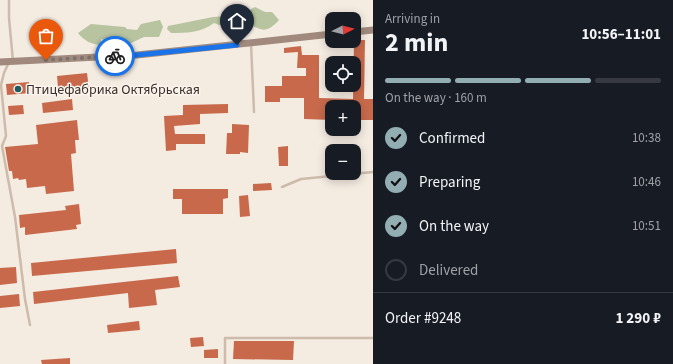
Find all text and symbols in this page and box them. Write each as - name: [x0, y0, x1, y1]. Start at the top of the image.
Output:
- pin: [220, 4, 254, 45]
- icon: home: [226, 10, 248, 32]
- text: Arriving in: [385, 10, 440, 28]
- north arrow: [325, 12, 361, 48]
- map controls: [325, 12, 361, 180]
- pin: [29, 19, 63, 60]
- text: 2 min: [385, 24, 448, 61]
- text: 10:56–11:01: [581, 24, 661, 45]
- icon: bag: [35, 25, 57, 47]
- courier: [95, 36, 135, 76]
- icon: bike: [104, 45, 126, 67]
- button: locate: [325, 56, 361, 92]
- place label: Птицефабрика Октябрьская: [26, 80, 200, 100]
- marker: Птицефабрика Октябрьская: [13, 84, 23, 94]
- text: On the way · 160 m: [385, 89, 487, 107]
- button: +: [325, 100, 361, 136]
- icon: check: [385, 127, 407, 149]
- text: Confirmed: [419, 128, 485, 149]
- text: 10:38: [632, 129, 661, 147]
- button: −: [325, 144, 361, 180]
- icon: check: [385, 171, 407, 193]
- text: Preparing: [419, 172, 480, 193]
- text: 10:46: [632, 173, 661, 191]
- icon: check: [385, 215, 407, 237]
- text: On the way: [419, 216, 489, 237]
- text: 10:51: [632, 217, 661, 235]
- text: Delivered: [419, 260, 478, 281]
- text: Order #9248: [385, 308, 461, 329]
- text: 1 290 ₽: [615, 308, 661, 329]

